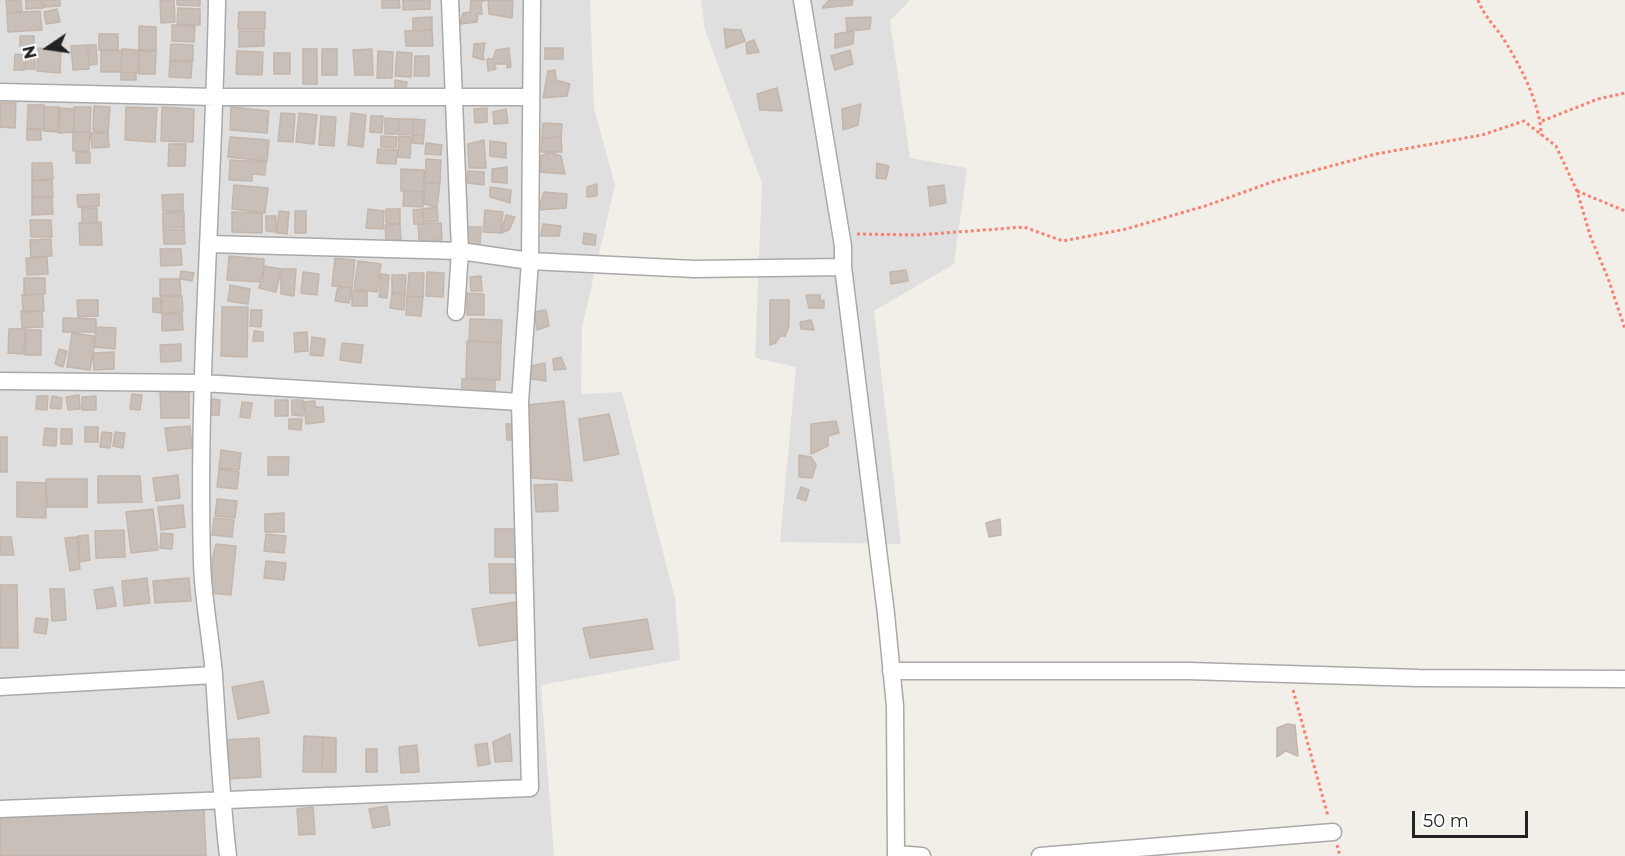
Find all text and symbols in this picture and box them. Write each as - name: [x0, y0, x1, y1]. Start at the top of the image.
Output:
- north arrow: [18, 18, 78, 78]
- text: N: [19, 44, 41, 61]
- scale bar: [1415, 799, 1530, 837]
- text: 50 m: [1423, 810, 1469, 832]

